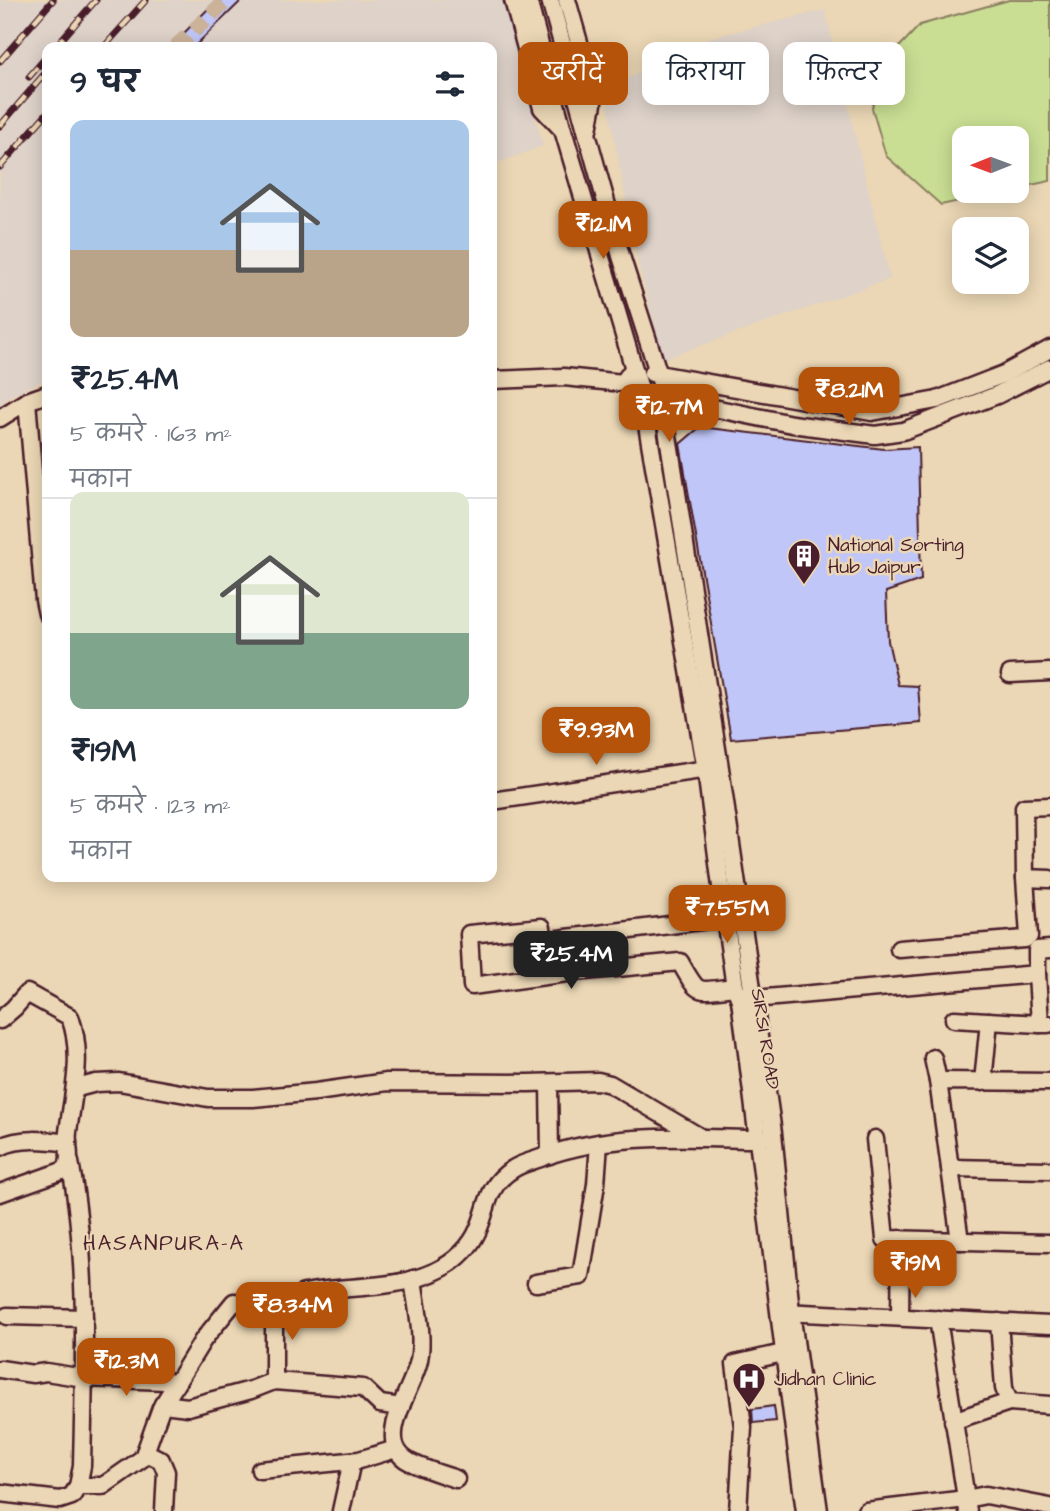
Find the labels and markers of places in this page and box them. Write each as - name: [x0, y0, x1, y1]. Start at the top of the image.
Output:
- pin: ₹12.1M: [546, 202, 660, 261]
- pin: ₹8.21M: [792, 368, 906, 427]
- pin: ₹12.7M: [612, 384, 726, 444]
- place label: National Sorting Hub Jaipur: [828, 532, 964, 581]
- building icon: National Sorting Hub Jaipur: [785, 537, 823, 586]
- pin: ₹9.93M: [539, 708, 653, 767]
- pin: ₹7.55M: [670, 886, 784, 945]
- pin: ₹25.4M: [514, 932, 628, 991]
- pin: ₹19M: [874, 1240, 956, 1300]
- pin: ₹8.34M: [235, 1282, 349, 1342]
- pin: ₹12.3M: [69, 1338, 183, 1398]
- hospital icon: Jidhan Clinic: [730, 1360, 768, 1409]
- place label: Jidhan Clinic: [774, 1366, 877, 1393]

